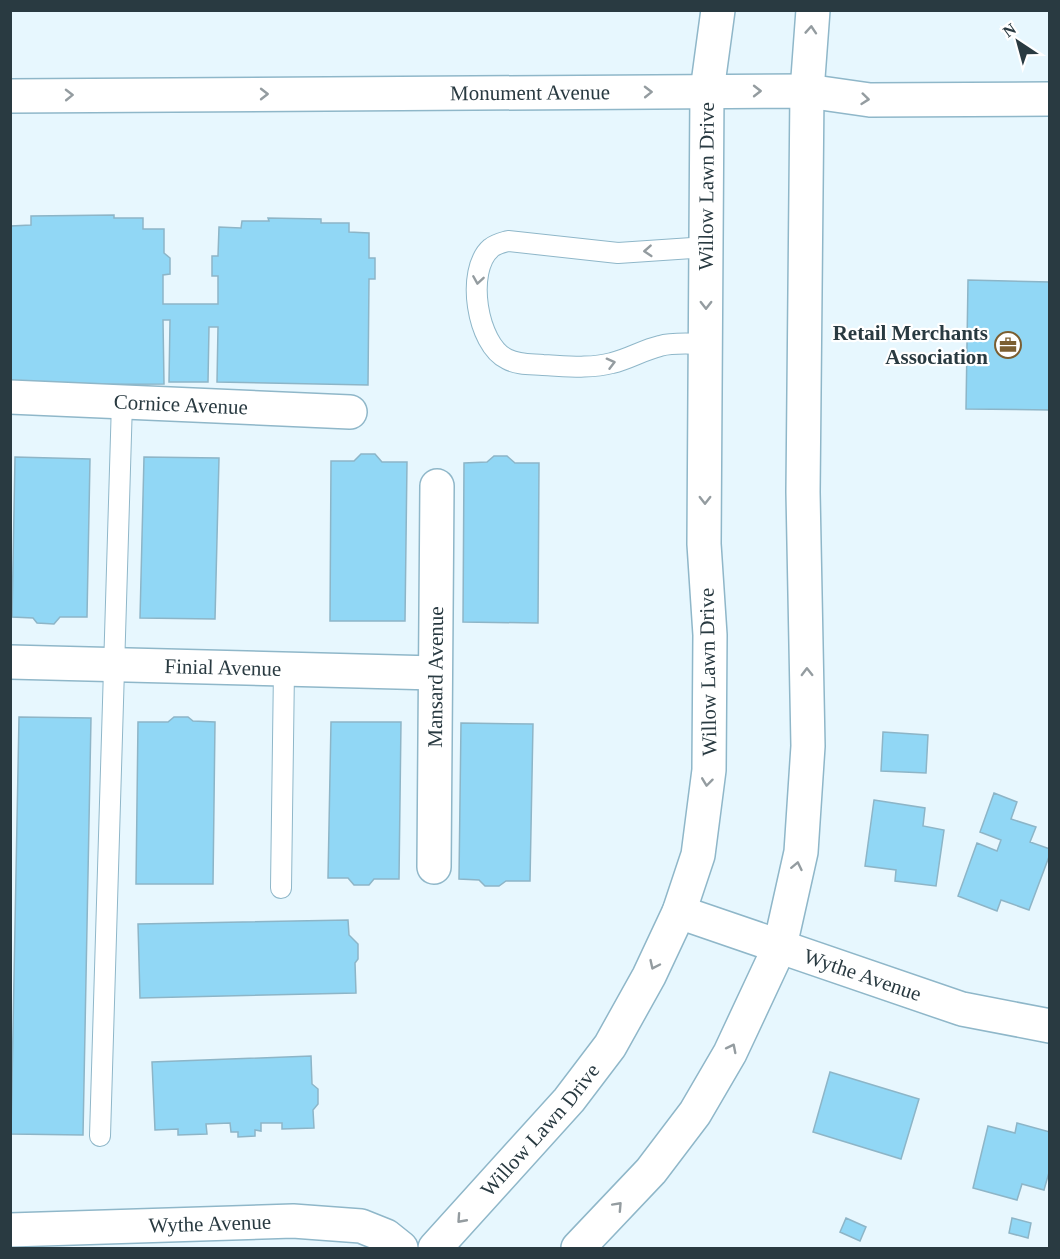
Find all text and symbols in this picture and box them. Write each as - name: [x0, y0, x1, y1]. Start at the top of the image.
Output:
- north arrow: [988, 12, 1048, 72]
- text: N: [1000, 20, 1020, 41]
- one-way arrow: [804, 25, 817, 34]
- street label: Monument Avenue: [450, 80, 610, 105]
- one-way arrow: [753, 85, 762, 97]
- one-way arrow: [643, 86, 652, 98]
- one-way arrow: [259, 88, 268, 100]
- one-way arrow: [64, 89, 73, 101]
- one-way arrow: [860, 92, 869, 105]
- street label: Willow Lawn Drive: [694, 102, 719, 271]
- one-way arrow: [644, 244, 653, 257]
- one-way arrow: [472, 274, 485, 284]
- one-way arrow: [700, 301, 712, 310]
- place label: Retail Merchants Association: [833, 321, 988, 369]
- office icon: Retail Merchants Association: [993, 330, 1023, 360]
- one-way arrow: [605, 358, 616, 370]
- street label: Cornice Avenue: [113, 390, 248, 419]
- one-way arrow: [699, 496, 711, 505]
- street label: Willow Lawn Drive: [695, 588, 721, 756]
- street label: Mansard Avenue: [423, 606, 448, 748]
- street label: Finial Avenue: [164, 654, 282, 681]
- one-way arrow: [800, 667, 813, 676]
- one-way arrow: [702, 777, 714, 786]
- one-way arrow: [790, 861, 803, 871]
- street label: Wythe Avenue: [801, 944, 924, 1006]
- one-way arrow: [650, 959, 662, 970]
- one-way arrow: [724, 1044, 736, 1055]
- street label: Willow Lawn Drive: [476, 1059, 604, 1201]
- one-way arrow: [611, 1202, 622, 1212]
- street label: Wythe Avenue: [148, 1210, 272, 1238]
- one-way arrow: [457, 1213, 468, 1223]

